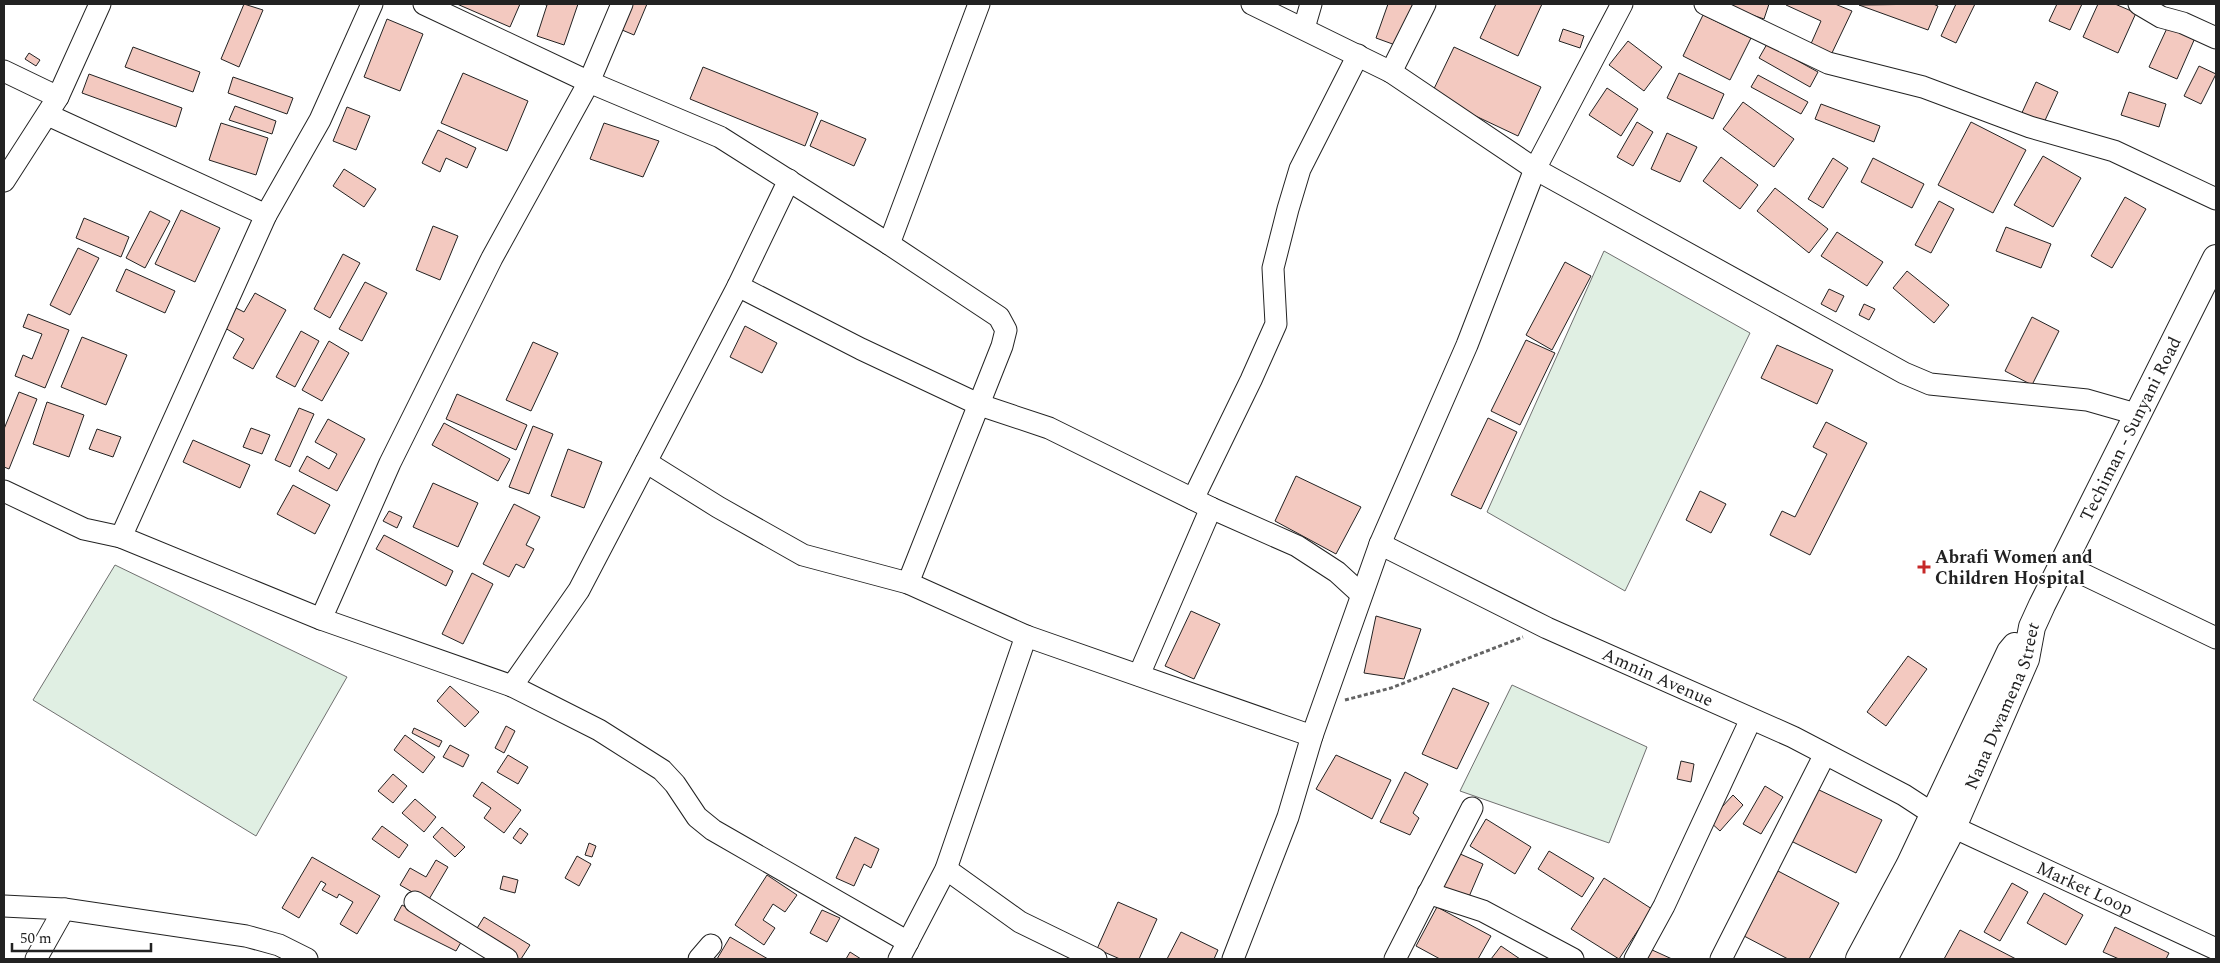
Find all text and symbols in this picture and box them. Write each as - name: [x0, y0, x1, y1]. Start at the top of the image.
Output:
- street label: Techiman - Sunyani Road: [2073, 332, 2189, 526]
- place label: Abrafi Women and Children Hospital: [1935, 544, 2093, 592]
- marker: Abrafi Women and Children Hospital: [1917, 560, 1931, 574]
- street label: Nana Dwamena Street: [1958, 617, 2047, 794]
- street label: Amnin Avenue: [1597, 641, 1718, 714]
- street label: Market Loop: [2032, 855, 2137, 923]
- scale bar: [12, 920, 151, 952]
- text: 50 m: [20, 927, 52, 950]

